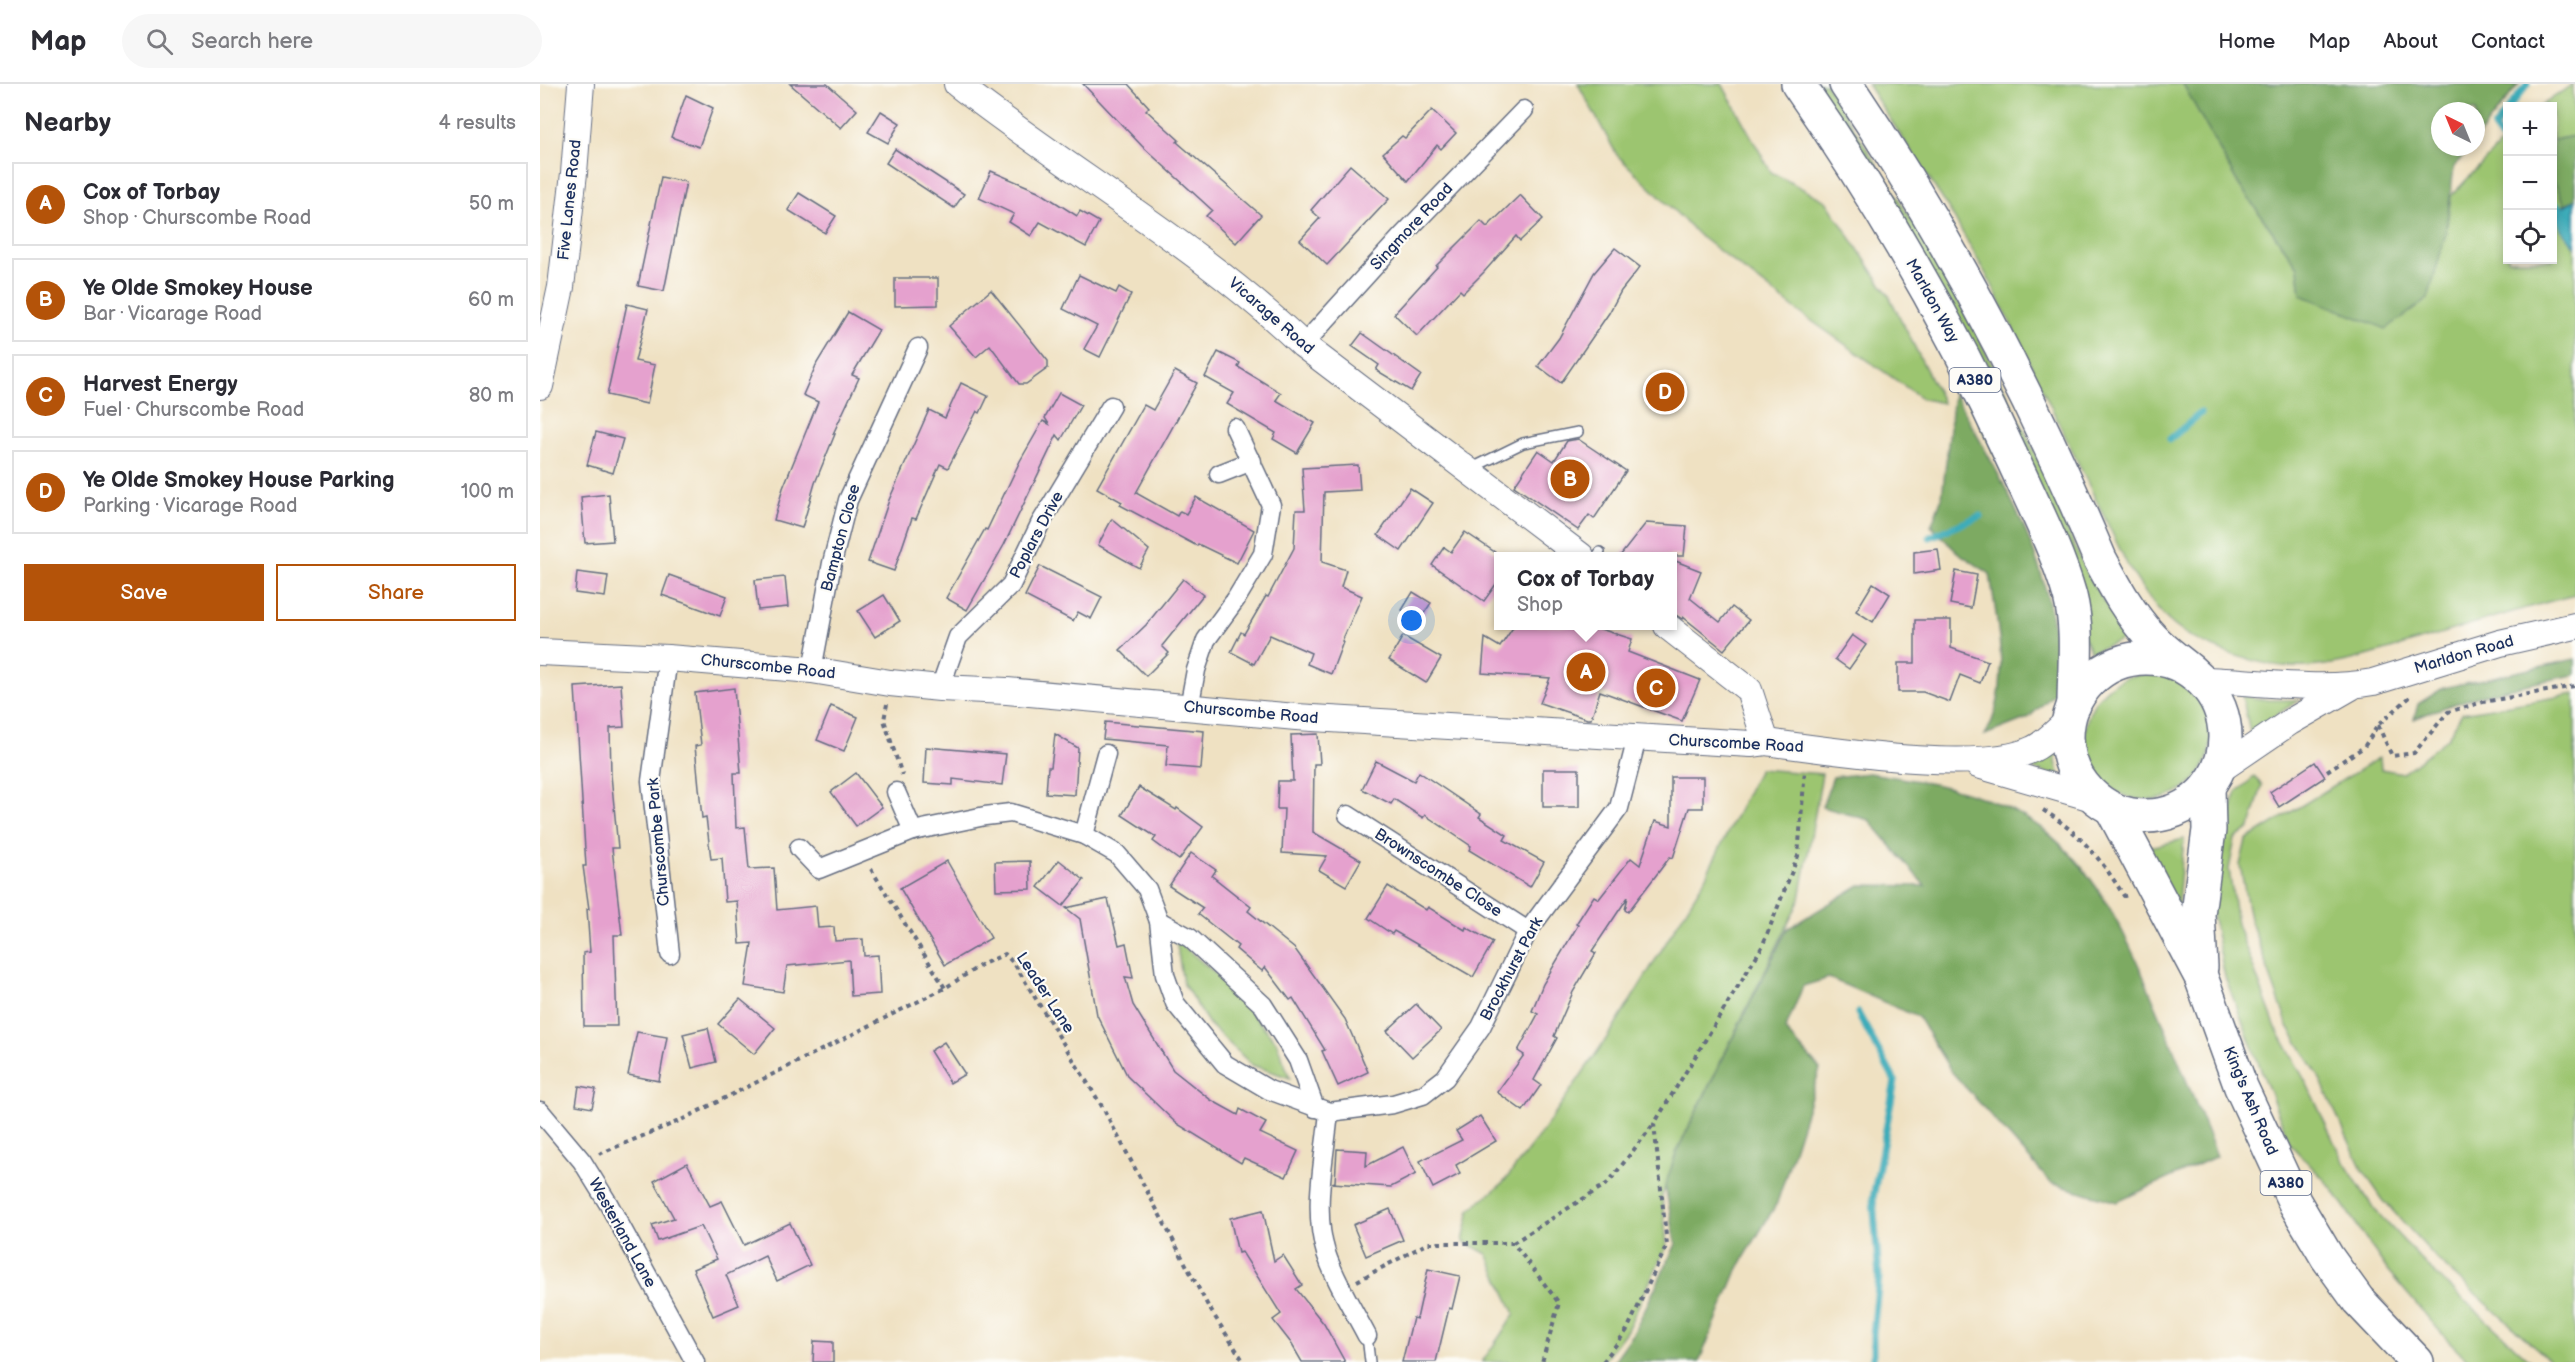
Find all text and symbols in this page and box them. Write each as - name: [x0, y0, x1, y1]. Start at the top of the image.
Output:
- search box: [122, 14, 542, 68]
- text: Map: [30, 25, 86, 58]
- icon: search: [143, 25, 176, 58]
- text: Search here: [191, 28, 313, 55]
- text: Home: [2218, 29, 2275, 54]
- text: Map: [2308, 29, 2350, 54]
- text: About: [2383, 29, 2438, 54]
- text: Contact: [2471, 29, 2545, 54]
- north arrow: [2431, 102, 2485, 156]
- map controls: [2503, 102, 2557, 264]
- button: +: [2503, 102, 2557, 156]
- text: Nearby: [24, 108, 111, 139]
- text: 4 results: [438, 111, 516, 135]
- street label: Five Lanes Road: [554, 139, 586, 261]
- button: −: [2503, 156, 2557, 210]
- text: Cox of Torbay: [83, 179, 220, 206]
- street label: Singmore Road: [1367, 180, 1457, 274]
- text: A: [39, 192, 52, 216]
- text: 50 m: [469, 192, 514, 216]
- text: Shop · Churscombe Road: [83, 206, 311, 230]
- button: locate: [2503, 210, 2557, 264]
- street label: Marldon Way: [1901, 256, 1963, 347]
- street label: Vicarage Road: [1224, 274, 1318, 358]
- text: Ye Olde Smokey House: [83, 275, 313, 302]
- text: B: [38, 288, 53, 312]
- text: 60 m: [468, 288, 514, 312]
- text: Bar · Vicarage Road: [83, 302, 262, 326]
- road number: A380: [1950, 368, 2000, 392]
- pin: D: [1646, 370, 1684, 414]
- text: Harvest Energy: [83, 371, 238, 398]
- text: C: [38, 384, 53, 408]
- text: 80 m: [469, 384, 514, 408]
- text: Fuel · Churscombe Road: [83, 398, 304, 422]
- pin: B: [1550, 456, 1590, 502]
- text: Ye Olde Smokey House Parking: [83, 467, 395, 494]
- text: D: [39, 480, 52, 504]
- text: 100 m: [461, 480, 514, 504]
- street label: Bampton Close: [818, 482, 865, 594]
- street label: Poplars Drive: [1006, 488, 1068, 582]
- text: Parking · Vicarage Road: [83, 494, 297, 518]
- popup: [1494, 552, 1677, 630]
- button: Save: [24, 564, 264, 621]
- button: Share: [276, 564, 516, 621]
- text: Cox of Torbay: [1517, 566, 1654, 593]
- text: Shop: [1517, 593, 1563, 617]
- your location: [1397, 606, 1426, 635]
- street label: Marldon Road: [2412, 632, 2516, 678]
- street label: Churscombe Road: [700, 650, 836, 684]
- pin: A: [1566, 650, 1606, 694]
- pin: C: [1636, 666, 1676, 710]
- street label: Churscombe Road: [1183, 698, 1319, 728]
- street label: Churscombe Road: [1668, 731, 1804, 757]
- street label: Churscombe Park: [644, 777, 674, 907]
- street label: Brownscombe Close: [1371, 825, 1506, 922]
- street label: Brockhurst Park: [1477, 914, 1547, 1024]
- street label: Leader Lane: [1012, 949, 1078, 1037]
- street label: King's Ash Road: [2219, 1044, 2281, 1158]
- road number: A380: [2260, 1171, 2312, 1195]
- street label: Westerland Lane: [584, 1175, 660, 1291]

